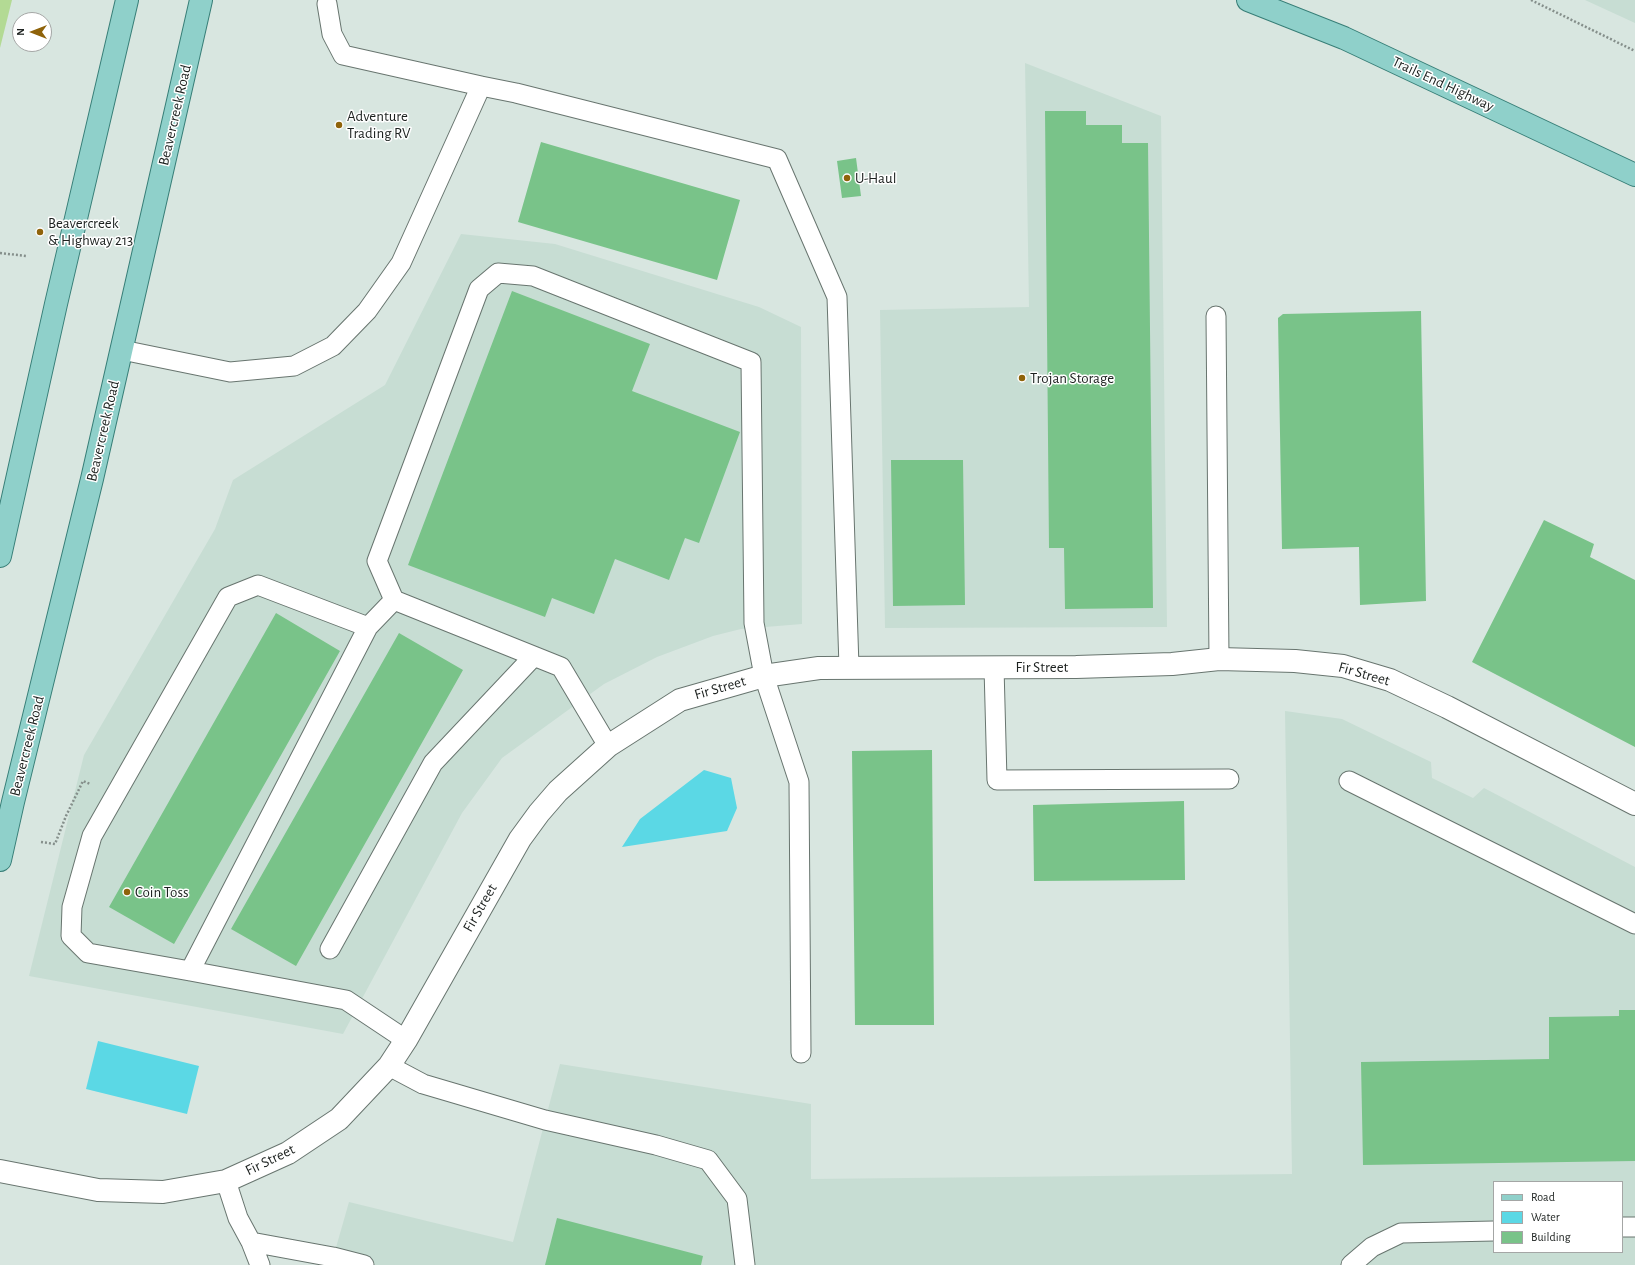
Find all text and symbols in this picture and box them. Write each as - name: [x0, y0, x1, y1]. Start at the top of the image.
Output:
- north arrow: [12, 12, 52, 52]
- text: N: [15, 28, 26, 36]
- street label: Trails End Highway: [1389, 53, 1497, 115]
- street label: Beavercreek Road: [155, 63, 195, 167]
- place label: Adventure Trading RV: [347, 107, 410, 142]
- marker: Adventure Trading RV: [334, 120, 344, 130]
- place label: U-Haul: [855, 169, 896, 187]
- marker: U-Haul: [842, 173, 852, 183]
- place label: Beavercreek & Highway 213: [48, 214, 133, 249]
- marker: Beavercreek & Highway 213: [35, 227, 45, 237]
- place label: Trojan Storage: [1030, 369, 1114, 387]
- marker: Trojan Storage: [1017, 373, 1027, 383]
- street label: Beavercreek Road: [83, 379, 123, 483]
- street label: Fir Street: [1016, 658, 1068, 676]
- street label: Fir Street: [1336, 658, 1392, 690]
- street label: Fir Street: [692, 672, 748, 704]
- street label: Beavercreek Road: [6, 694, 48, 798]
- street label: Fir Street: [459, 881, 501, 935]
- place label: Coin Toss: [135, 883, 189, 901]
- marker: Coin Toss: [122, 887, 132, 897]
- street label: Fir Street: [242, 1140, 298, 1180]
- legend: [1493, 1181, 1623, 1253]
- text: Road: [1531, 1191, 1555, 1203]
- text: Water: [1531, 1211, 1560, 1223]
- text: Building: [1531, 1231, 1571, 1243]

